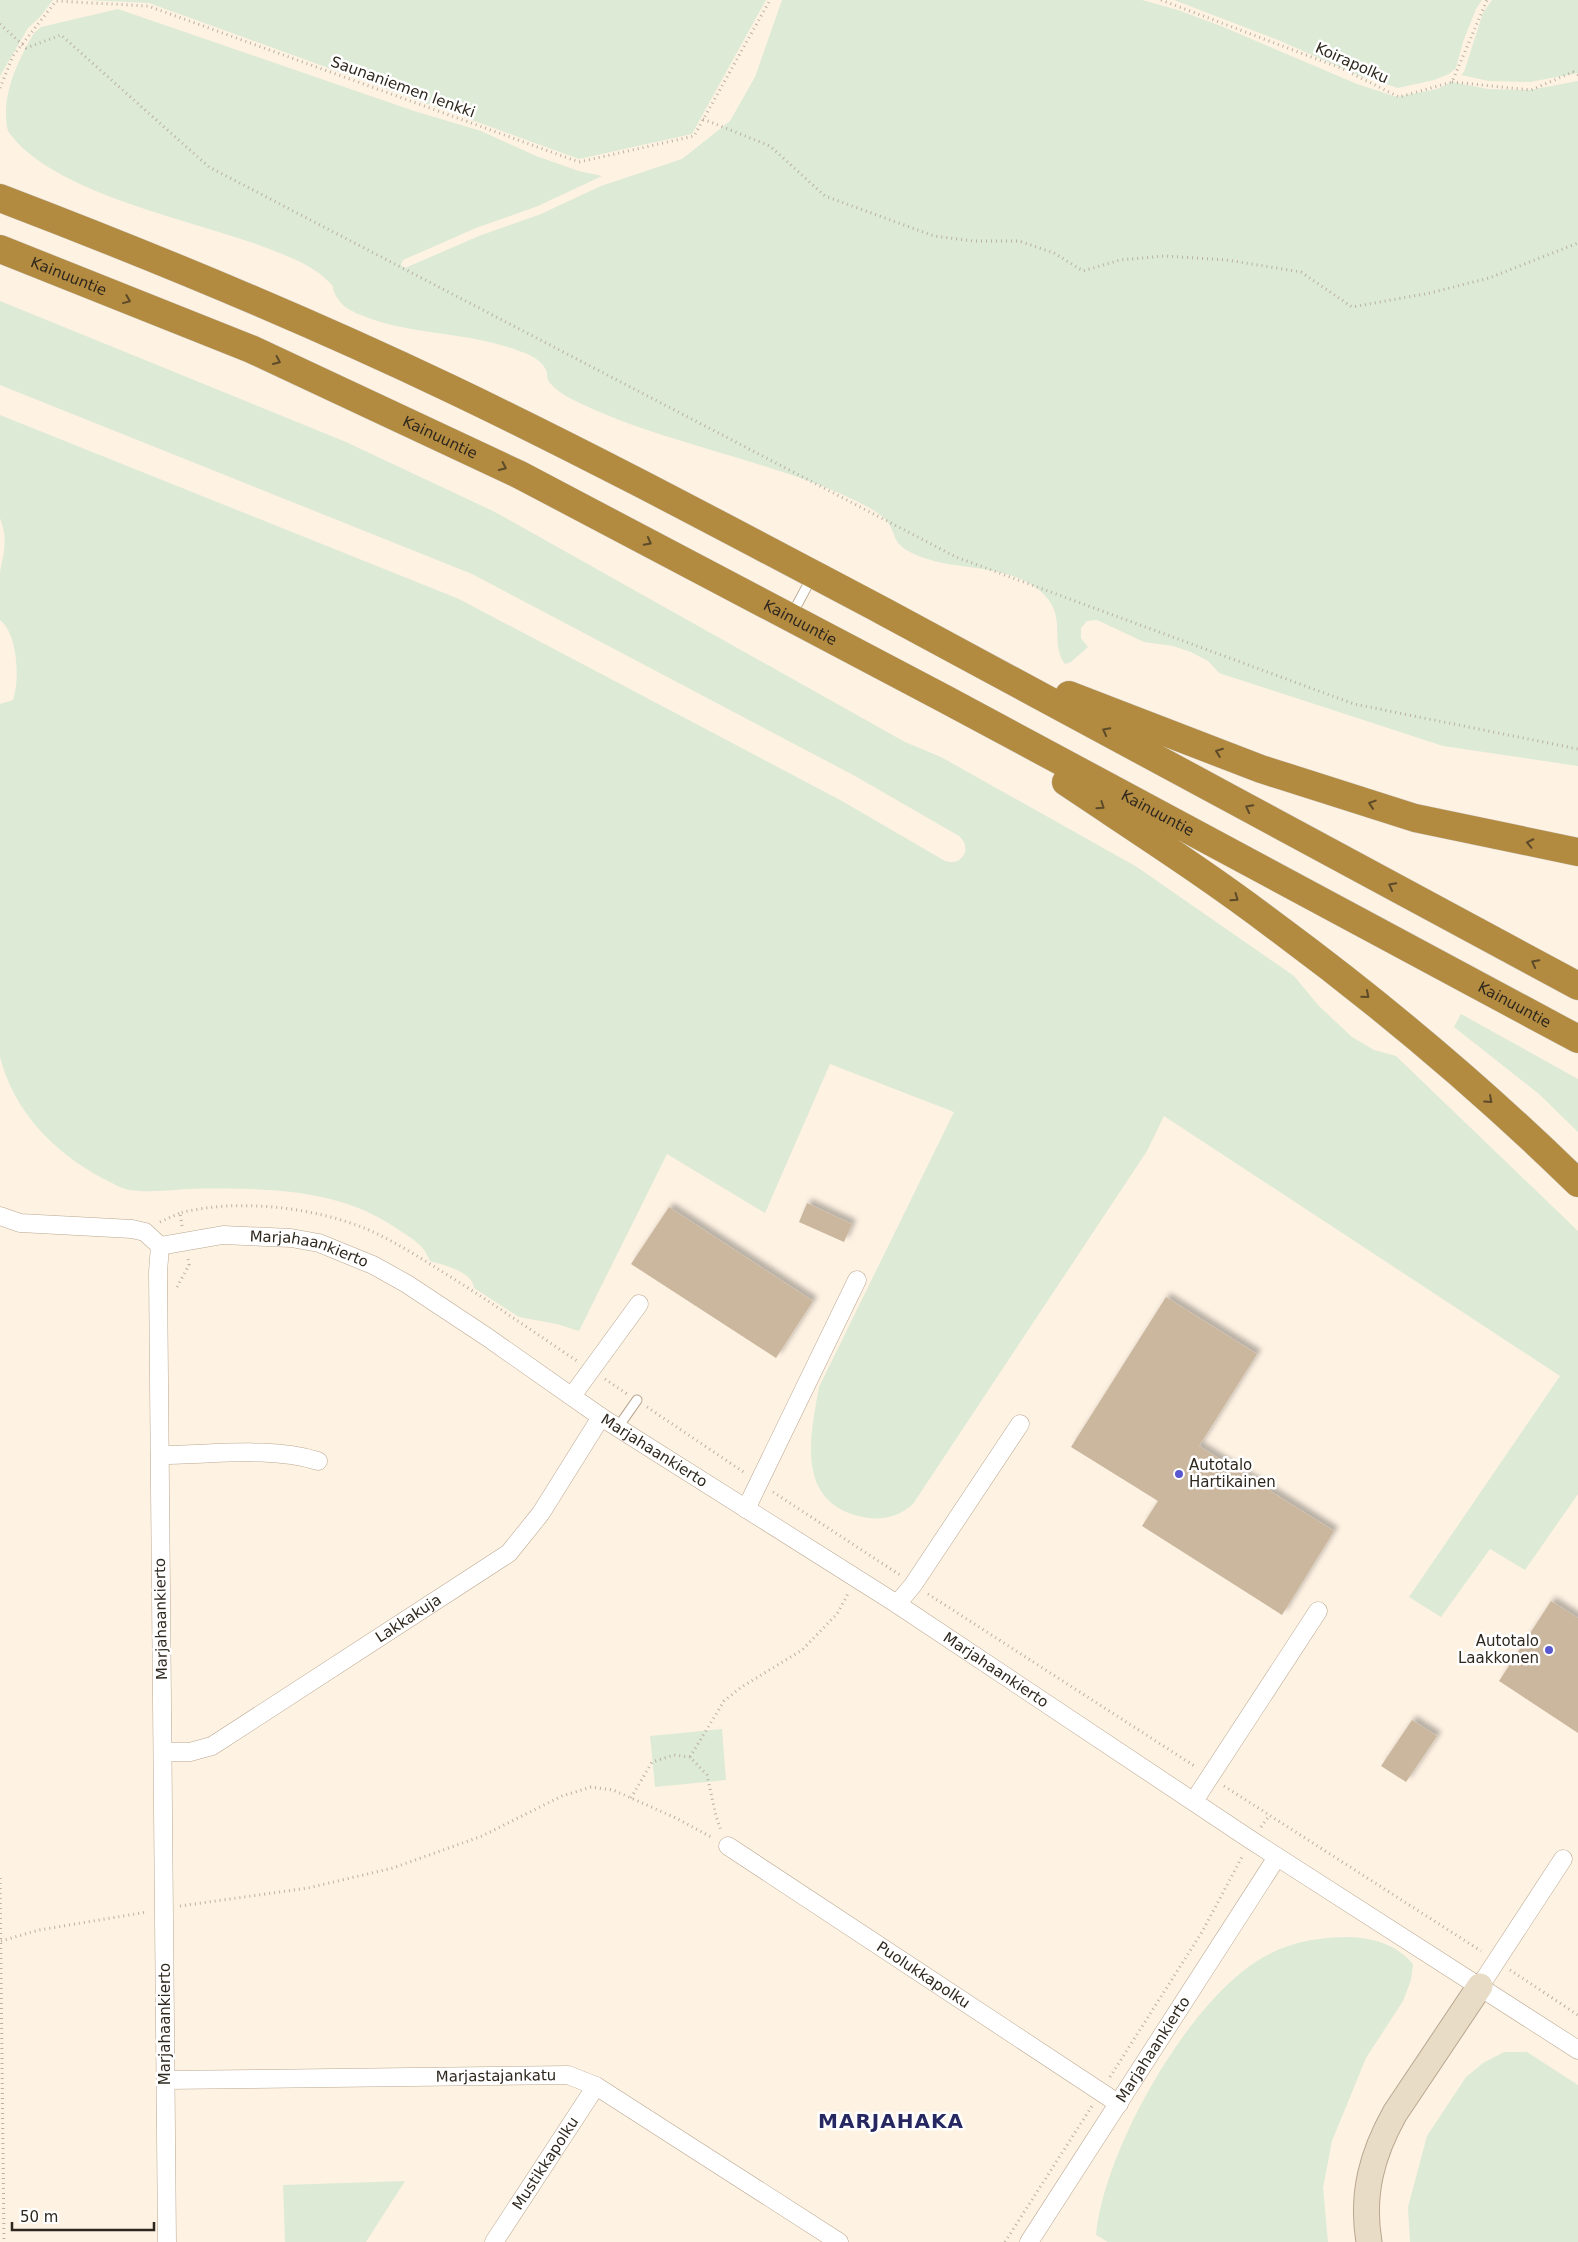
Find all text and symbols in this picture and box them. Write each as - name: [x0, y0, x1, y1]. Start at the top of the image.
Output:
- street label: Koirapolku: [1313, 39, 1391, 87]
- street label: Saunaniemen lenkki: [328, 52, 478, 122]
- street label: Kainuuntie: [28, 253, 109, 300]
- one-way arrow: [122, 293, 131, 304]
- one-way arrow: [272, 355, 281, 365]
- street label: Kainuuntie: [400, 412, 480, 463]
- one-way arrow: [498, 461, 507, 471]
- one-way arrow: [642, 536, 651, 546]
- street label: Kainuuntie: [761, 596, 840, 649]
- one-way arrow: [1103, 727, 1112, 737]
- one-way arrow: [1215, 748, 1223, 758]
- street label: Kainuuntie: [1118, 786, 1197, 840]
- one-way arrow: [1096, 800, 1105, 809]
- one-way arrow: [1369, 800, 1377, 810]
- one-way arrow: [1245, 805, 1254, 815]
- one-way arrow: [1526, 838, 1535, 849]
- one-way arrow: [1388, 882, 1397, 892]
- one-way arrow: [1230, 892, 1239, 901]
- one-way arrow: [1531, 959, 1540, 969]
- street label: Kainuuntie: [1475, 978, 1554, 1032]
- one-way arrow: [1360, 989, 1369, 998]
- one-way arrow: [1484, 1094, 1493, 1103]
- street label: Marjahaankierto: [249, 1227, 371, 1271]
- street label: Marjahaankierto: [598, 1410, 711, 1491]
- place label: Autotalo Hartikainen: [1189, 1456, 1276, 1491]
- marker: Autotalo Hartikainen: [1173, 1468, 1185, 1480]
- street label: Marjahaankierto: [151, 1558, 171, 1680]
- street label: Lakkakuja: [372, 1590, 445, 1646]
- street label: Marjahaankierto: [940, 1628, 1052, 1711]
- place label: Autotalo Laakkonen: [1458, 1632, 1539, 1667]
- marker: Autotalo Laakkonen: [1543, 1644, 1555, 1656]
- street label: Puolukkapolku: [873, 1938, 973, 2012]
- street label: Marjahaankierto: [156, 1963, 174, 2085]
- street label: Marjahaankierto: [1112, 1993, 1194, 2106]
- street label: Marjastajankatu: [436, 2066, 556, 2086]
- district label: MARJAHAKA: [818, 2109, 964, 2133]
- street label: Mustikkapolku: [509, 2113, 582, 2213]
- scale bar: [12, 2200, 155, 2232]
- text: 50 m: [20, 2208, 58, 2226]

